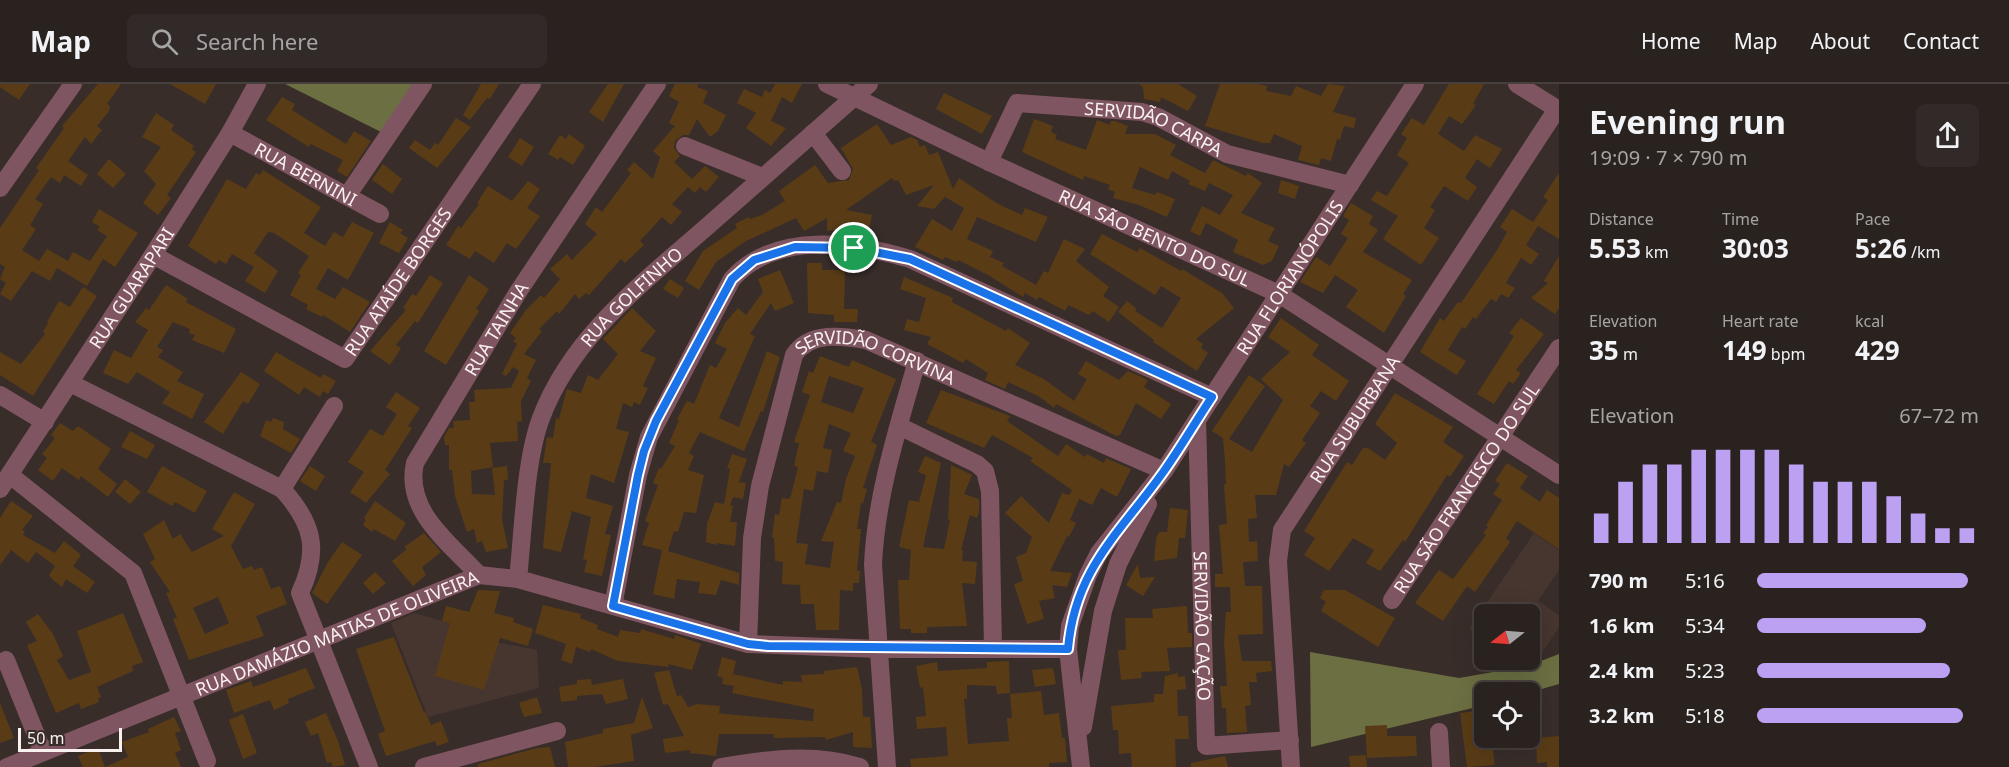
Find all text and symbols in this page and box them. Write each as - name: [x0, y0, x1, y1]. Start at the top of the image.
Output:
- search box: [127, 14, 547, 68]
- text: Map: [30, 22, 91, 60]
- icon: search: [148, 25, 181, 58]
- text: Search here: [196, 26, 318, 56]
- text: Home: [1641, 27, 1701, 55]
- text: Map: [1734, 27, 1777, 55]
- text: About: [1810, 27, 1870, 55]
- text: Contact: [1903, 27, 1979, 55]
- street label: SERVIDÃO CARPA: [1083, 96, 1227, 162]
- text: Evening run: [1589, 99, 1786, 144]
- button: share: [1916, 104, 1979, 167]
- street label: RUA BERNINI: [250, 136, 361, 211]
- text: 19:09 · 7 × 790 m: [1589, 144, 1747, 171]
- street label: RUA SÃO BENTO DO SUL: [1055, 183, 1255, 292]
- street label: RUA FLORIANÓPOLIS: [1231, 195, 1349, 359]
- street label: RUA ATAÍDE BORGES: [339, 202, 457, 361]
- text: Distance: [1589, 208, 1654, 230]
- text: Time: [1722, 208, 1759, 230]
- text: Pace: [1855, 208, 1890, 230]
- pin: [828, 222, 879, 273]
- street label: RUA GUARAPARI: [83, 223, 179, 353]
- text: 5.53: [1589, 230, 1641, 266]
- text: 30:03: [1722, 230, 1789, 266]
- text: 5:26: [1855, 230, 1907, 266]
- icon: arrive: [837, 231, 870, 264]
- street label: RUA GOLFINHO: [575, 241, 687, 351]
- text: km: [1641, 241, 1669, 263]
- text: /km: [1907, 241, 1941, 263]
- street label: RUA TAINHA: [458, 277, 534, 380]
- text: Elevation: [1589, 310, 1657, 332]
- text: Heart rate: [1722, 310, 1798, 332]
- text: kcal: [1855, 310, 1884, 332]
- street label: SERVIDÃO CORVINA: [789, 324, 960, 390]
- text: 35: [1589, 332, 1619, 368]
- text: 149: [1722, 332, 1767, 368]
- text: 429: [1855, 332, 1900, 368]
- text: m: [1619, 343, 1638, 365]
- text: bpm: [1767, 343, 1805, 365]
- street label: RUA SUBURBANA: [1304, 350, 1405, 488]
- street label: RUA SÃO FRANCISCO DO SUL: [1388, 379, 1544, 598]
- text: Elevation: [1589, 402, 1674, 429]
- text: 67–72 m: [1899, 402, 1979, 429]
- street label: SERVIDÃO CAÇÃO: [1189, 551, 1217, 701]
- street label: RUA DAMÁZIO MATIAS DE OLIVEIRA: [192, 564, 482, 701]
- text: 790 m: [1589, 567, 1648, 594]
- text: 5:16: [1685, 567, 1725, 594]
- north arrow: [1474, 604, 1540, 670]
- map controls: [1474, 604, 1540, 748]
- text: 1.6 km: [1589, 612, 1655, 639]
- text: 5:34: [1685, 612, 1725, 639]
- text: 2.4 km: [1589, 657, 1655, 684]
- text: 5:23: [1685, 657, 1725, 684]
- button: locate: [1474, 682, 1540, 748]
- text: 3.2 km: [1589, 702, 1655, 729]
- text: 5:18: [1685, 702, 1725, 729]
- scale bar: [18, 725, 122, 752]
- text: 50 m: [27, 727, 64, 749]

